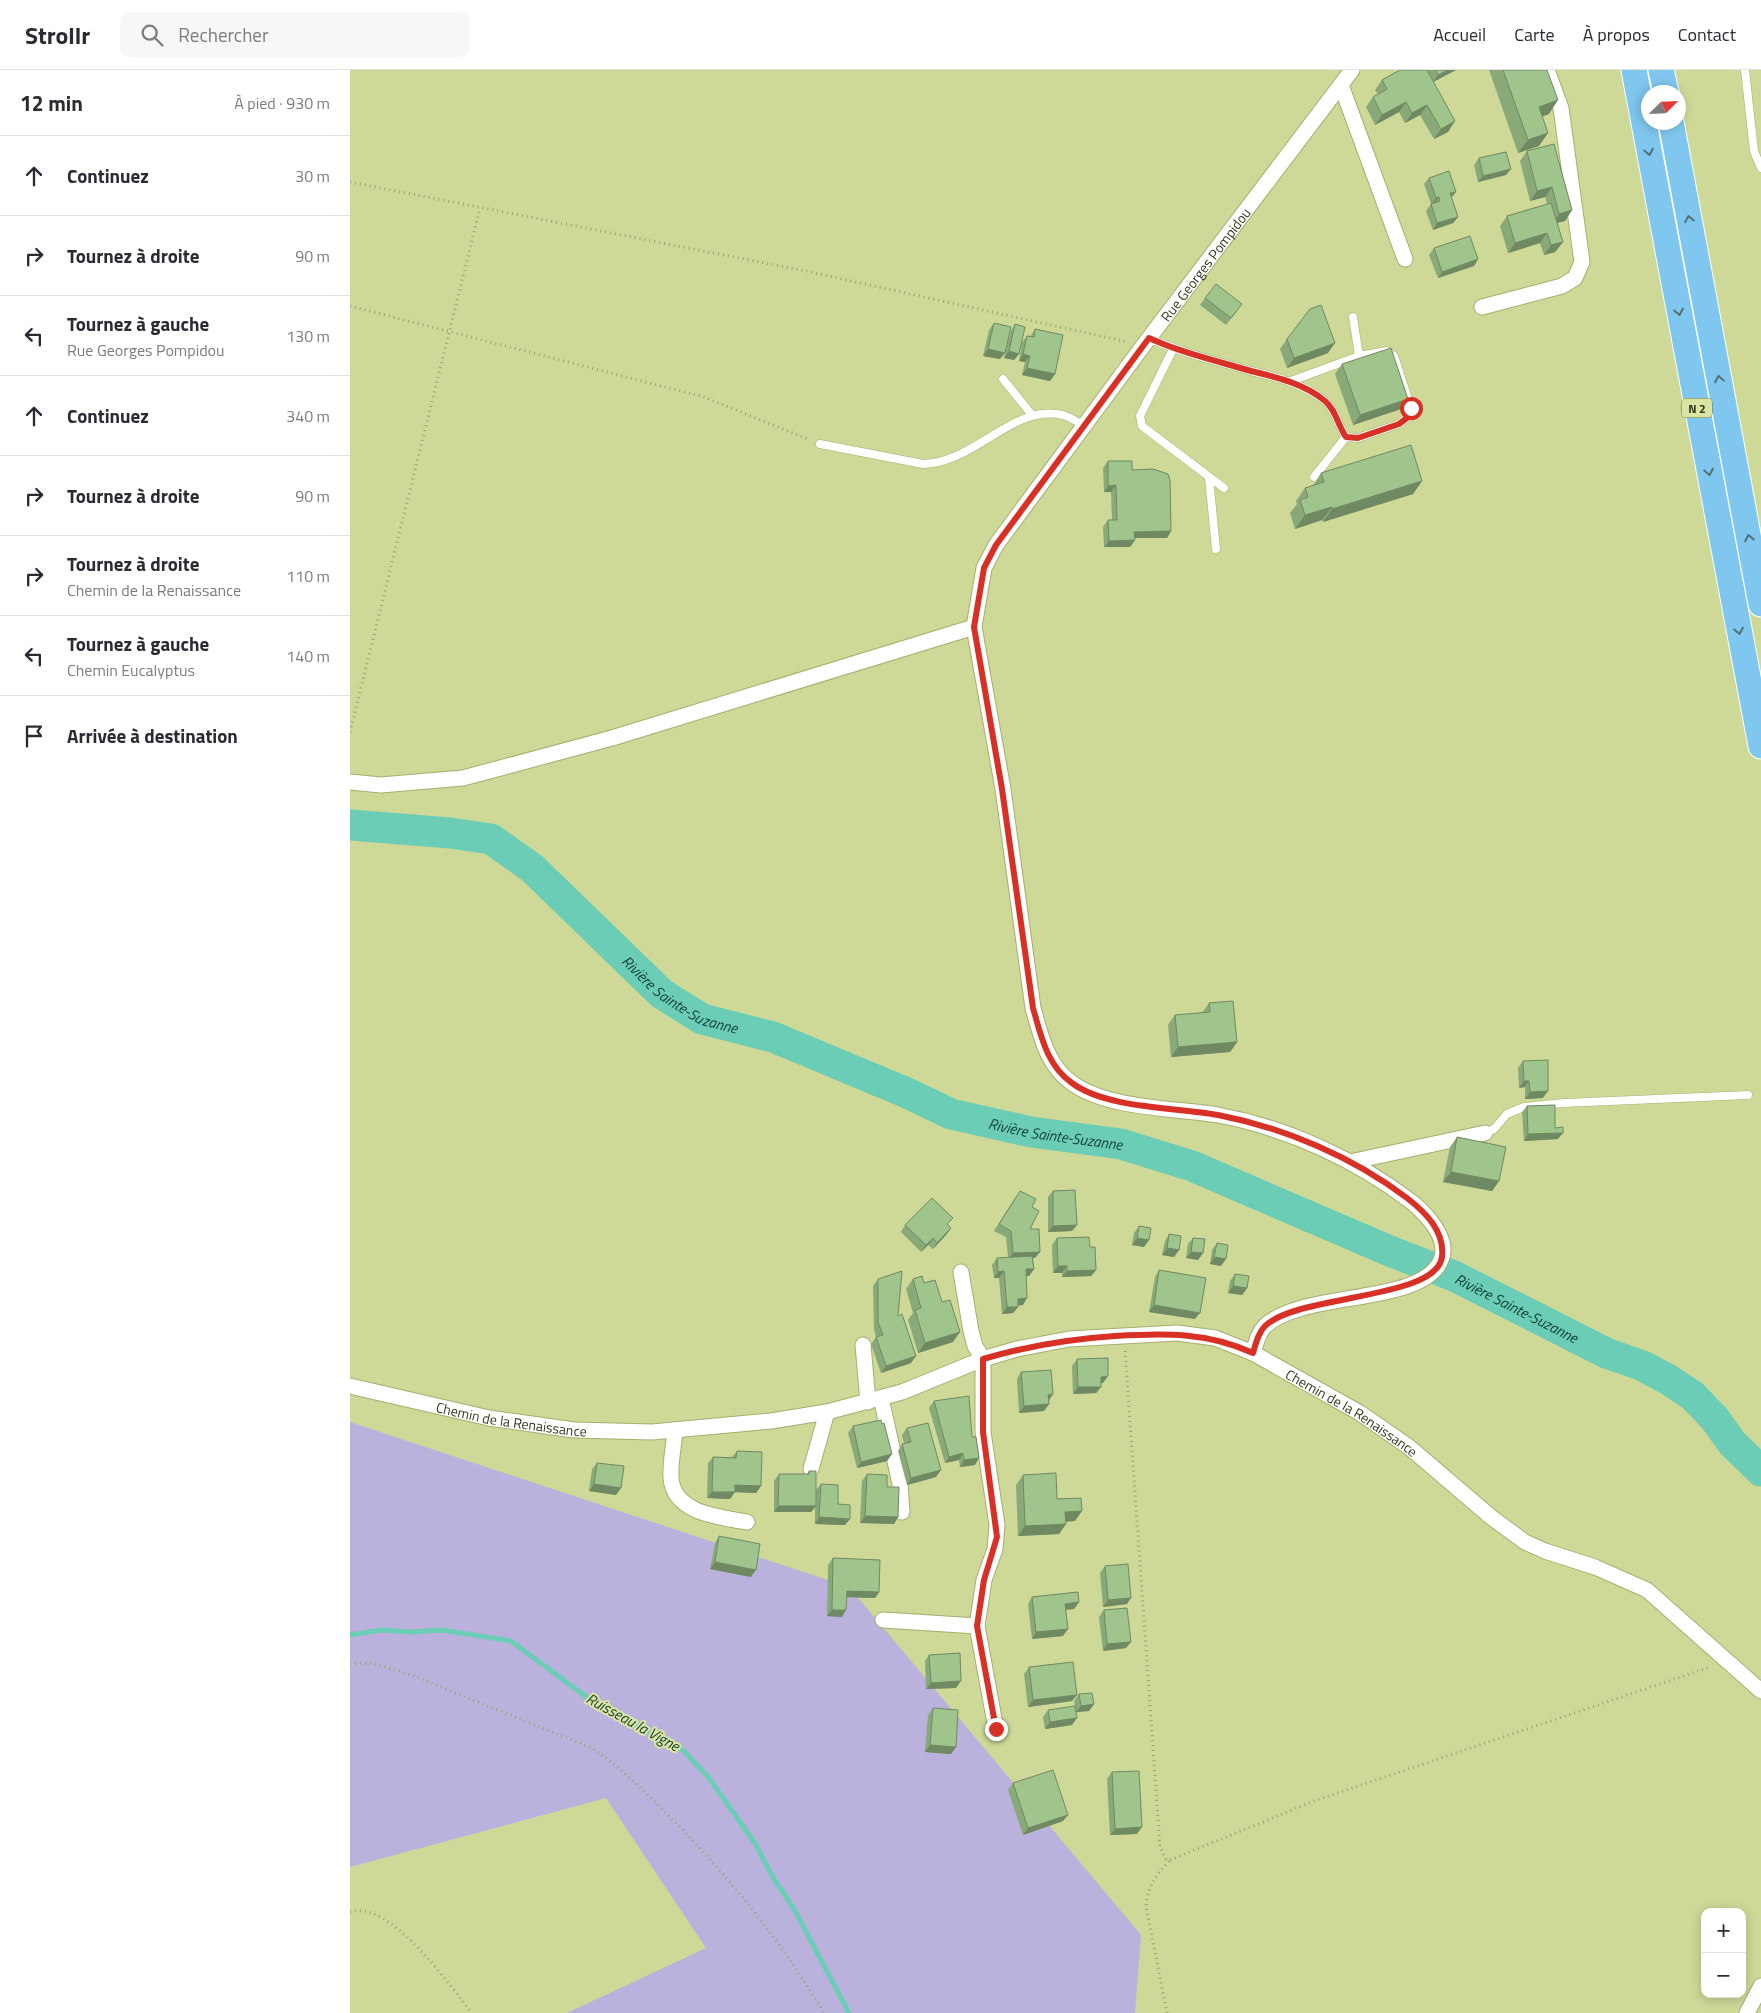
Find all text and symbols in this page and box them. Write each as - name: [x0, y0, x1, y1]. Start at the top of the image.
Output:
- search box: [120, 12, 470, 57]
- text: Strollr: [25, 17, 90, 53]
- text: Rechercher: [178, 20, 269, 49]
- icon: search: [138, 21, 166, 49]
- text: Accueil: [1433, 21, 1486, 48]
- text: Carte: [1514, 21, 1555, 48]
- text: À propos: [1583, 21, 1650, 48]
- text: Contact: [1678, 21, 1736, 48]
- north arrow: [1641, 85, 1686, 130]
- text: 12 min: [20, 87, 83, 119]
- text: À pied · 930 m: [234, 91, 330, 115]
- one-way arrow: [1644, 148, 1654, 157]
- text: Continuez: [67, 161, 149, 190]
- icon: ahead: [20, 162, 48, 190]
- text: 30 m: [295, 164, 330, 188]
- street label: Rue Georges Pompidou: [1155, 203, 1255, 326]
- one-way arrow: [1685, 214, 1695, 223]
- text: Tournez à droite: [67, 241, 199, 270]
- icon: right: [20, 242, 48, 270]
- text: 90 m: [295, 244, 330, 268]
- one-way arrow: [1674, 308, 1684, 316]
- text: Tournez à gauche: [67, 309, 209, 338]
- icon: left: [20, 322, 48, 350]
- text: 130 m: [286, 324, 330, 348]
- text: Rue Georges Pompidou: [67, 338, 225, 362]
- one-way arrow: [1715, 374, 1725, 383]
- route start: [1400, 397, 1423, 420]
- road number: N 2: [1682, 398, 1712, 418]
- text: Continuez: [67, 401, 149, 430]
- icon: ahead: [20, 402, 48, 430]
- text: 340 m: [286, 404, 330, 428]
- one-way arrow: [1704, 467, 1714, 476]
- text: Tournez à droite: [67, 481, 199, 510]
- icon: right: [20, 482, 48, 510]
- text: 90 m: [295, 484, 330, 508]
- one-way arrow: [1744, 534, 1754, 543]
- text: Tournez à droite: [67, 549, 199, 578]
- icon: right: [20, 562, 48, 590]
- text: 110 m: [286, 564, 330, 588]
- text: Chemin de la Renaissance: [67, 578, 241, 602]
- one-way arrow: [1734, 627, 1744, 636]
- text: Tournez à gauche: [67, 629, 209, 658]
- icon: left: [20, 642, 48, 670]
- text: 140 m: [286, 644, 330, 668]
- text: Chemin Eucalyptus: [67, 658, 195, 682]
- text: Arrivée à destination: [67, 721, 238, 750]
- icon: arrive: [20, 722, 48, 750]
- water label: Rivière Sainte-Suzanne: [617, 950, 741, 1039]
- water label: Rivière Sainte-Suzanne: [986, 1111, 1125, 1156]
- water label: Rivière Sainte-Suzanne: [1451, 1267, 1583, 1349]
- street label: Chemin de la Renaissance: [1282, 1363, 1423, 1461]
- street label: Chemin de la Renaissance: [434, 1396, 587, 1441]
- water label: Ruisseau la Vigne: [582, 1687, 685, 1758]
- route end: [985, 1718, 1008, 1741]
- map controls: [1701, 1908, 1746, 1998]
- button: +: [1701, 1908, 1746, 1953]
- button: −: [1701, 1953, 1746, 1998]

